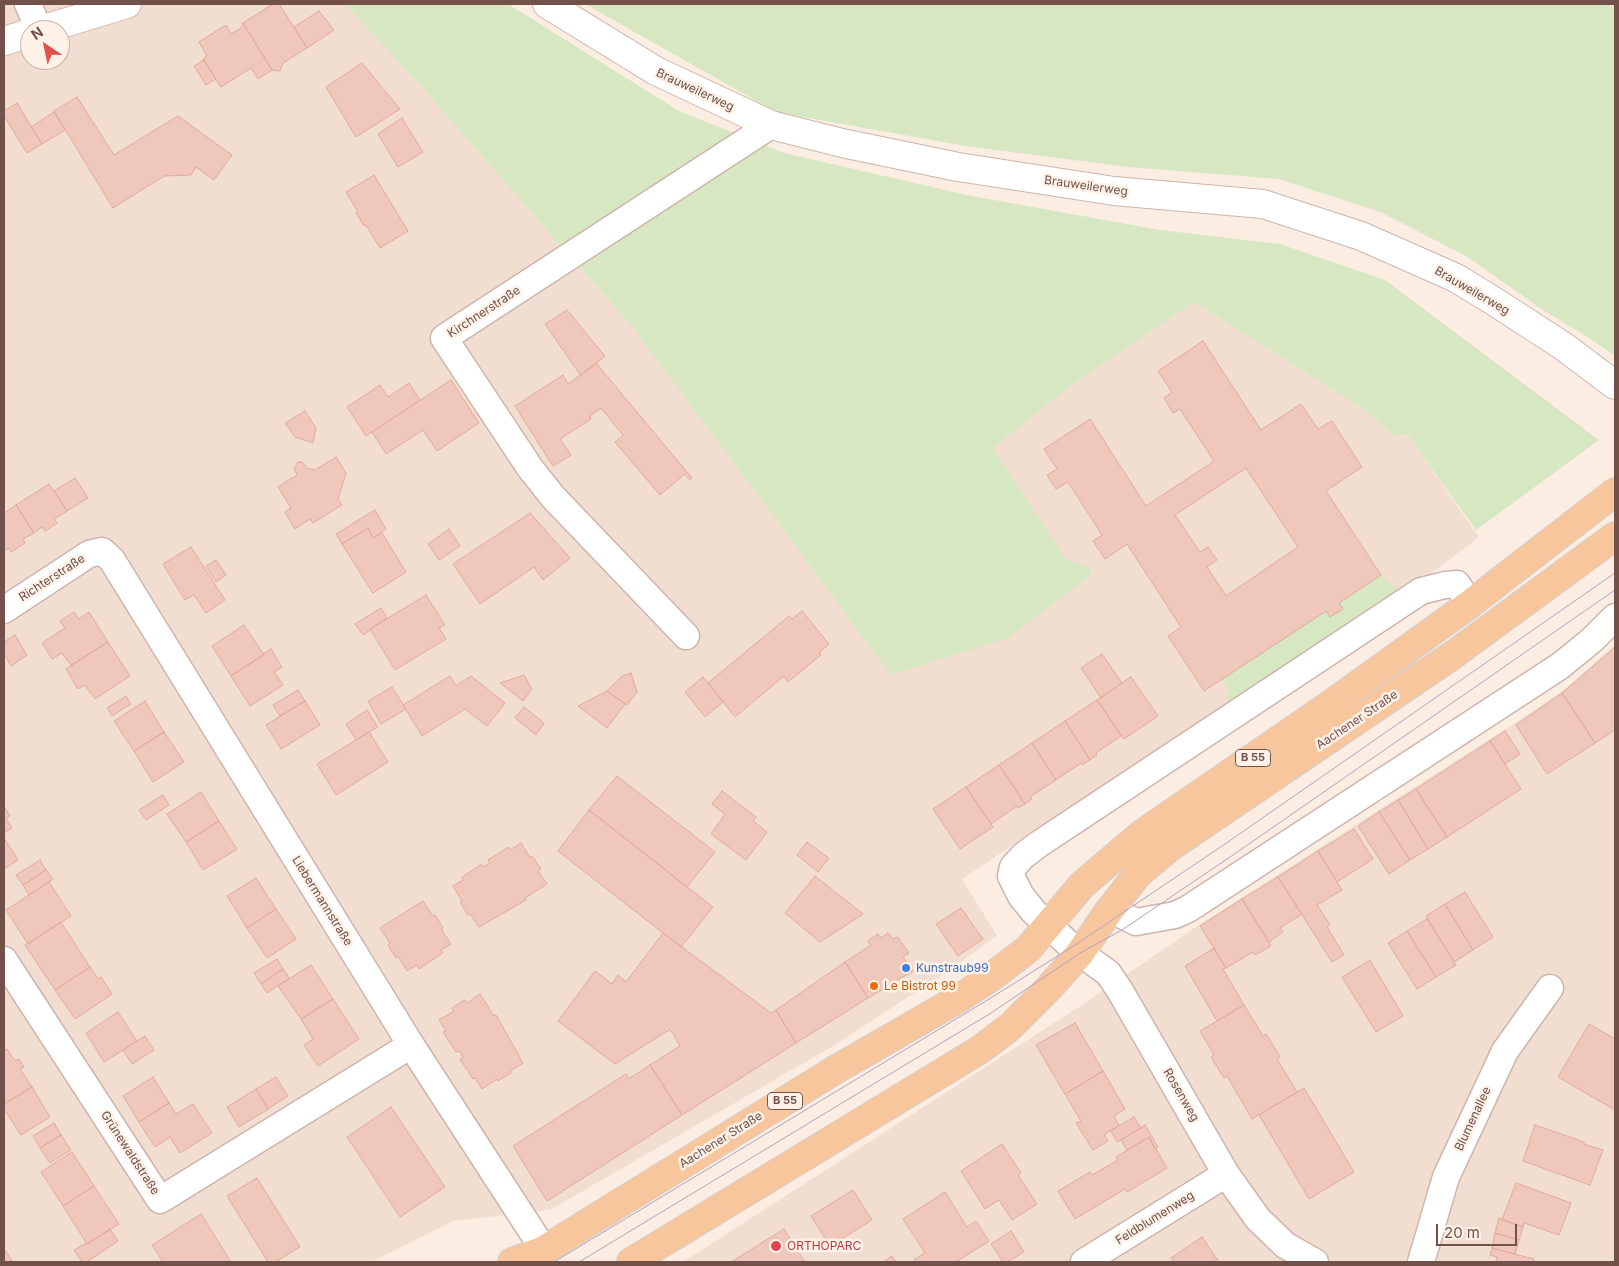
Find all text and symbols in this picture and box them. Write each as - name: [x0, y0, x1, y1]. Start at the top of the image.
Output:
- north arrow: [20, 20, 70, 70]
- text: N: [28, 23, 46, 43]
- street label: Brauweilerweg: [654, 66, 736, 114]
- street label: Brauweilerweg: [1043, 173, 1129, 199]
- street label: Brauweilerweg: [1432, 264, 1512, 318]
- street label: Kirchnerstraße: [445, 283, 523, 341]
- street label: Richterstraße: [16, 551, 88, 605]
- street label: Aachener Straße: [1314, 687, 1400, 753]
- road number: B 55: [1236, 750, 1270, 766]
- street label: Liebermannstraße: [289, 853, 355, 949]
- place label: Kunstraub99: [916, 961, 989, 975]
- marker: Kunstraub99: [900, 962, 912, 974]
- place label: Le Bistrot 99: [884, 979, 956, 993]
- marker: Le Bistrot 99: [868, 980, 880, 992]
- street label: Rosenweg: [1160, 1066, 1202, 1124]
- street label: Blumenallee: [1452, 1085, 1494, 1153]
- road number: B 55: [768, 1092, 802, 1110]
- street label: Grünewaldstraße: [98, 1108, 162, 1198]
- street label: Aachener Straße: [677, 1109, 765, 1171]
- street label: Feldblumenweg: [1113, 1188, 1197, 1248]
- scale bar: [1439, 1214, 1520, 1246]
- text: 20 m: [1444, 1223, 1480, 1242]
- marker: ORTHOPARC: [769, 1239, 783, 1253]
- place label: ORTHOPARC: [787, 1239, 861, 1253]

